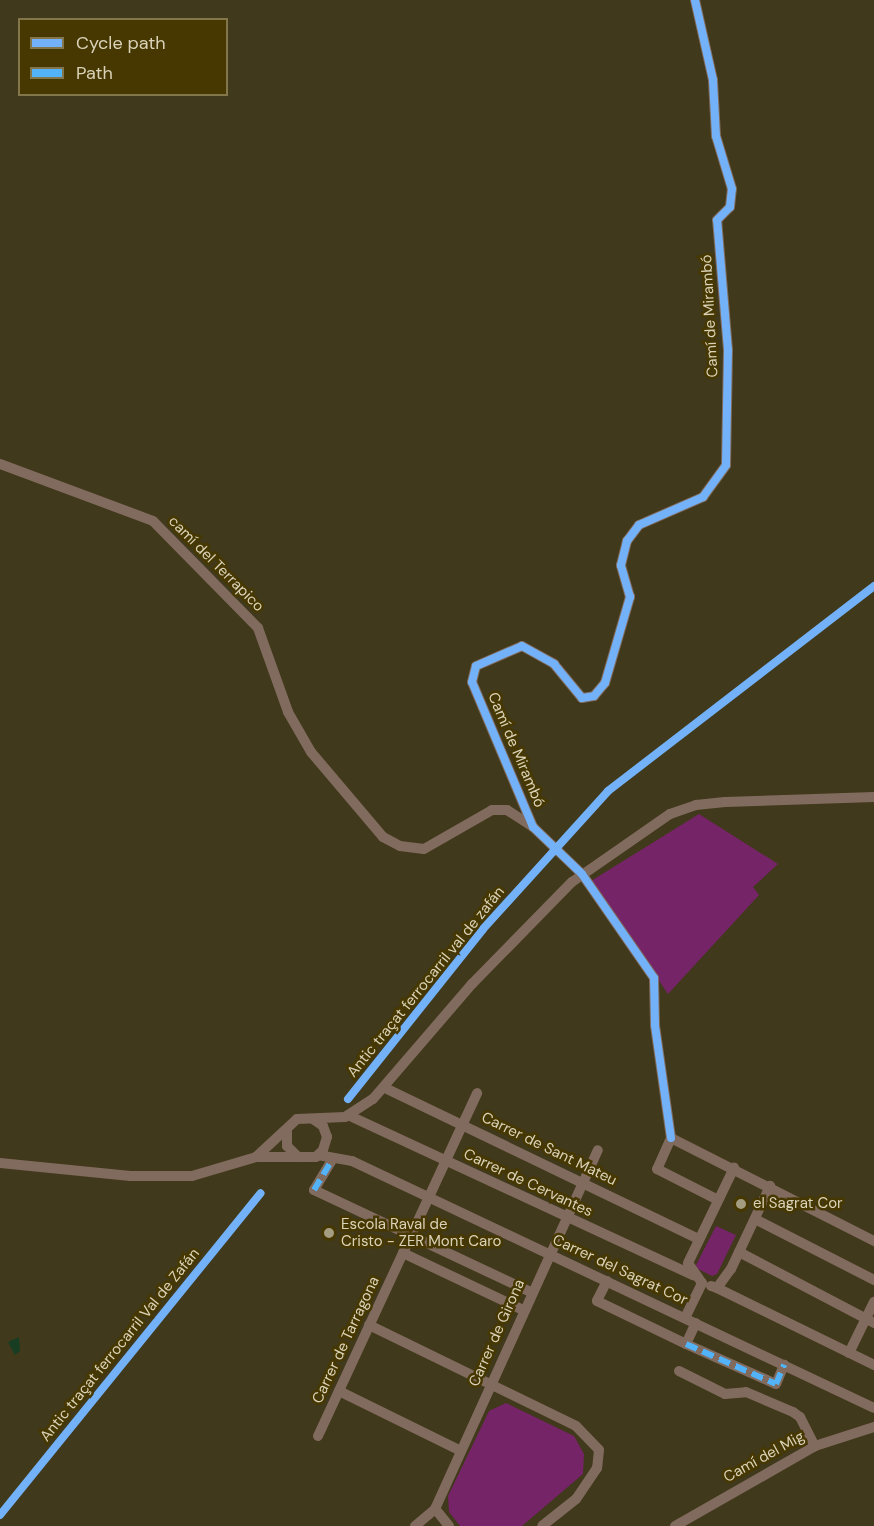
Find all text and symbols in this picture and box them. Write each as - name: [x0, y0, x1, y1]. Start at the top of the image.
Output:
- legend: [18, 18, 228, 96]
- text: Cycle path: [76, 31, 166, 55]
- text: Path: [76, 61, 113, 85]
- street label: Camí de Mirambó: [698, 254, 722, 378]
- street label: camí del Terrapico: [164, 512, 268, 616]
- street label: Camí de Mirambó: [484, 690, 548, 810]
- street label: Antic traçat ferrocarril val de zafán: [344, 883, 508, 1081]
- street label: Carrer de Sant Mateu: [478, 1108, 620, 1190]
- street label: Carrer de Cervantes: [461, 1145, 595, 1221]
- place label: el Sagrat Cor: [753, 1195, 843, 1213]
- marker: el Sagrat Cor: [734, 1197, 748, 1211]
- place label: Escola Raval de Cristo - ZER Mont Caro: [341, 1215, 501, 1250]
- marker: Escola Raval de Cristo - ZER Mont Caro: [322, 1226, 336, 1240]
- street label: Carrer del Sagrat Cor: [550, 1231, 690, 1309]
- street label: Antic traçat ferrocarril Val de Zafán: [37, 1245, 203, 1445]
- street label: Carrer de Tarragona: [309, 1274, 383, 1406]
- street label: Carrer de Girona: [465, 1277, 529, 1389]
- street label: Camí del Mig: [721, 1427, 807, 1487]

